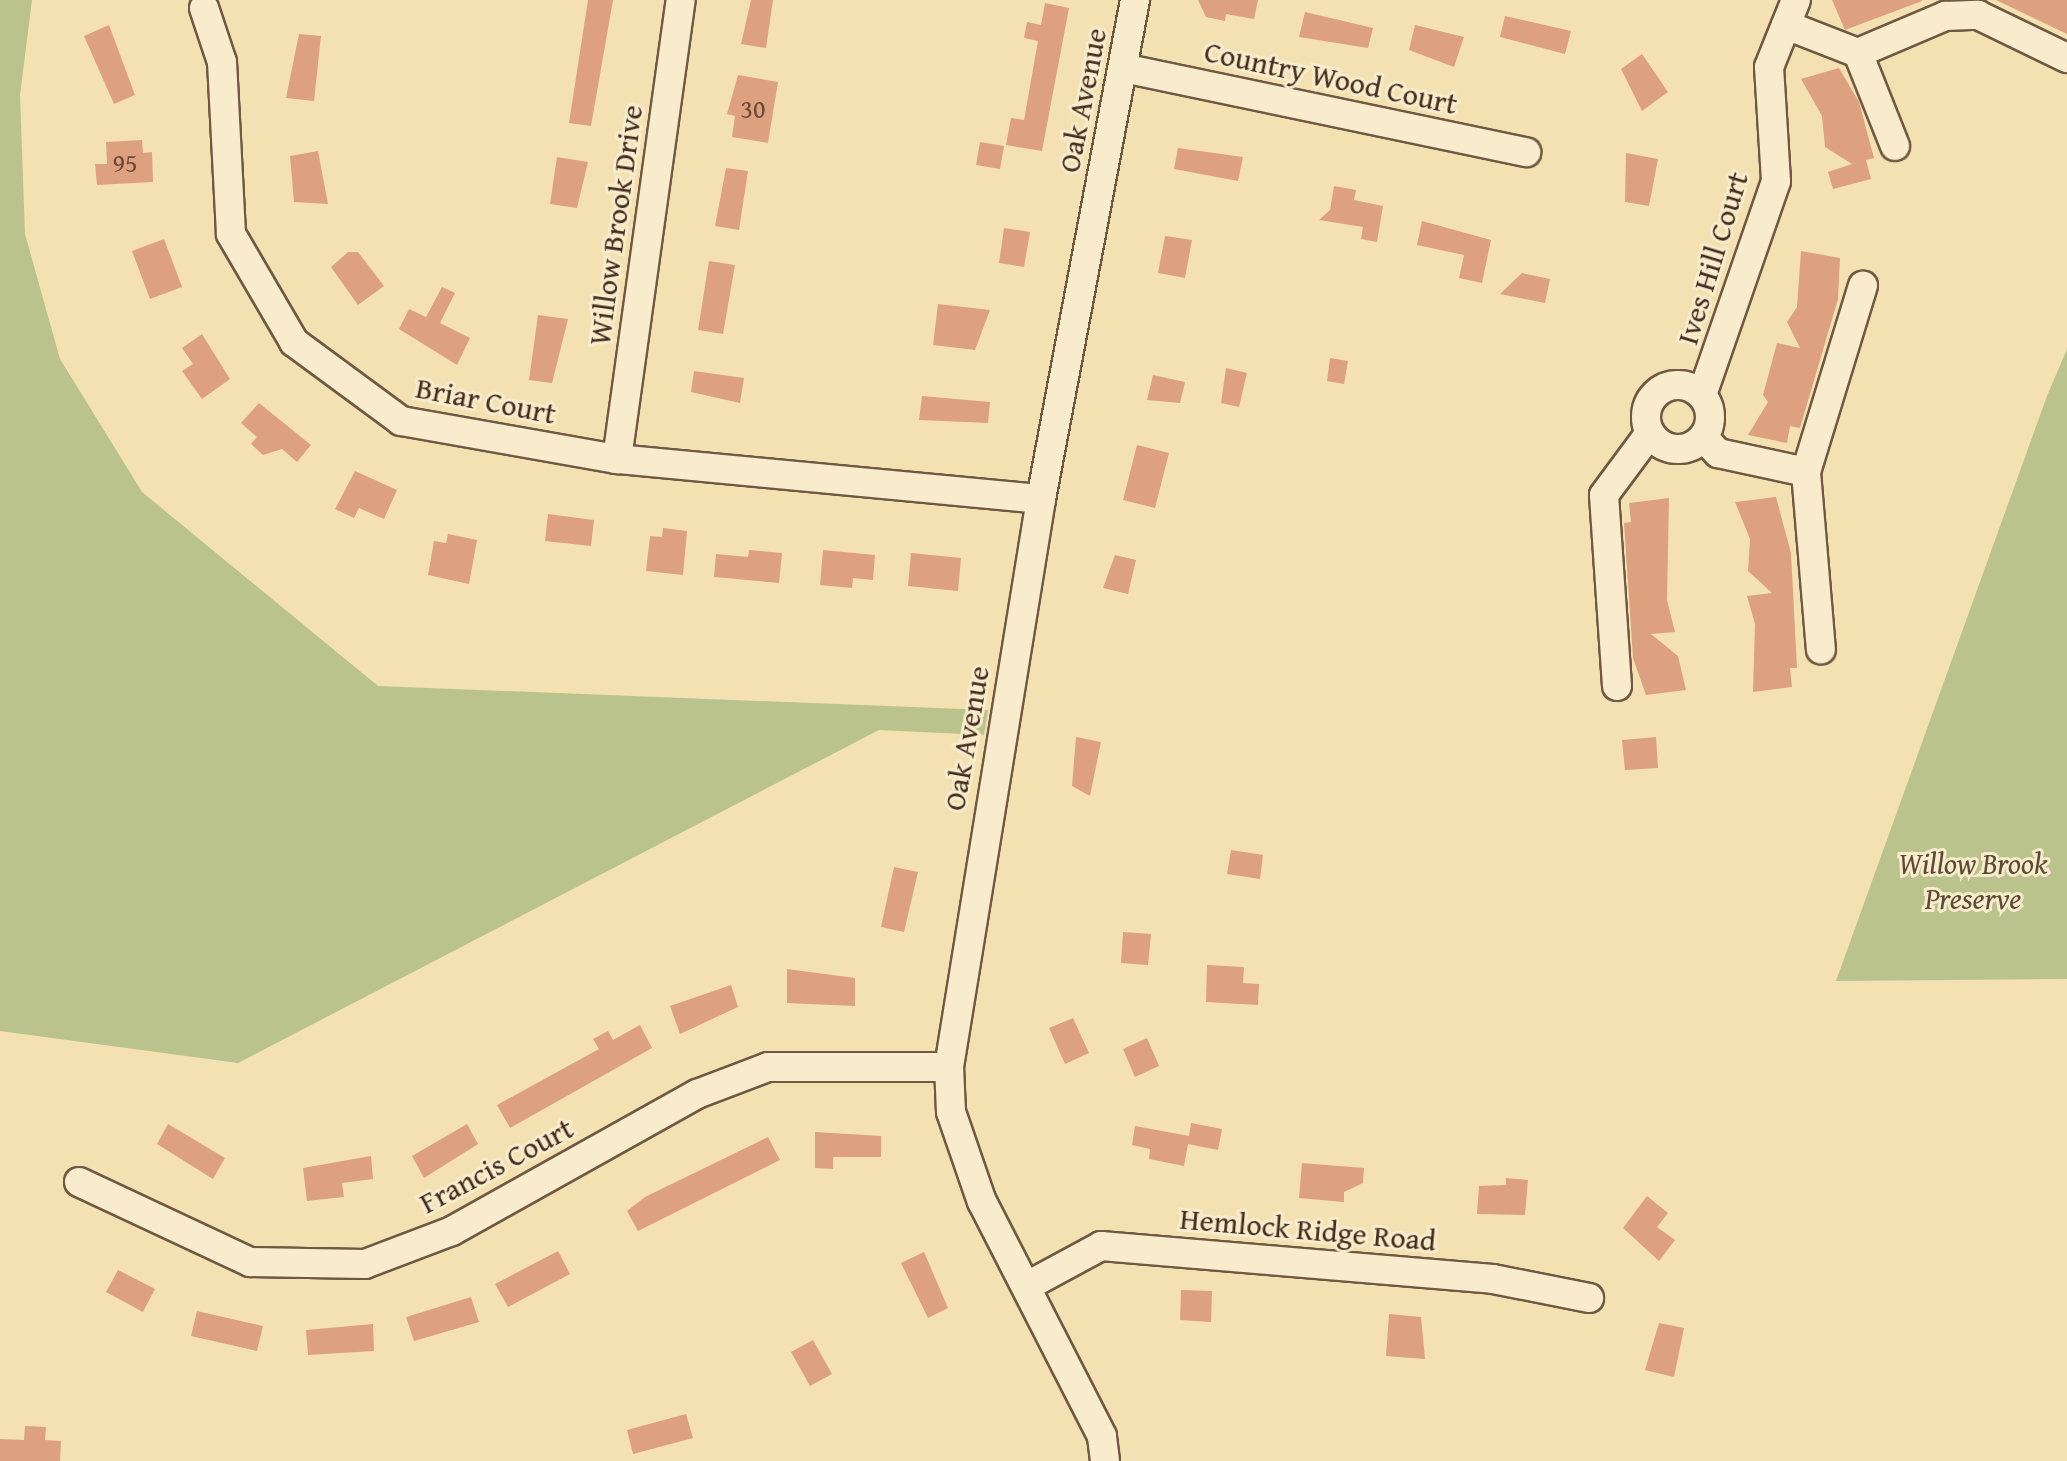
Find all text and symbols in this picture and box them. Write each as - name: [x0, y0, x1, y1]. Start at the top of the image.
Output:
- street label: Oak Avenue: [1050, 25, 1114, 175]
- street label: Country Wood Court: [1201, 33, 1461, 121]
- house number: 30: [740, 93, 766, 125]
- street label: Willow Brook Drive: [580, 103, 650, 347]
- house number: 95: [112, 147, 138, 179]
- street label: Ives Hill Court: [1669, 167, 1755, 349]
- street label: Briar Court: [413, 369, 559, 431]
- street label: Oak Avenue: [936, 663, 996, 813]
- park label: Willow Brook Preserve: [1899, 845, 2047, 916]
- street label: Francis Court: [413, 1109, 579, 1221]
- street label: Hemlock Ridge Road: [1178, 1200, 1438, 1258]

